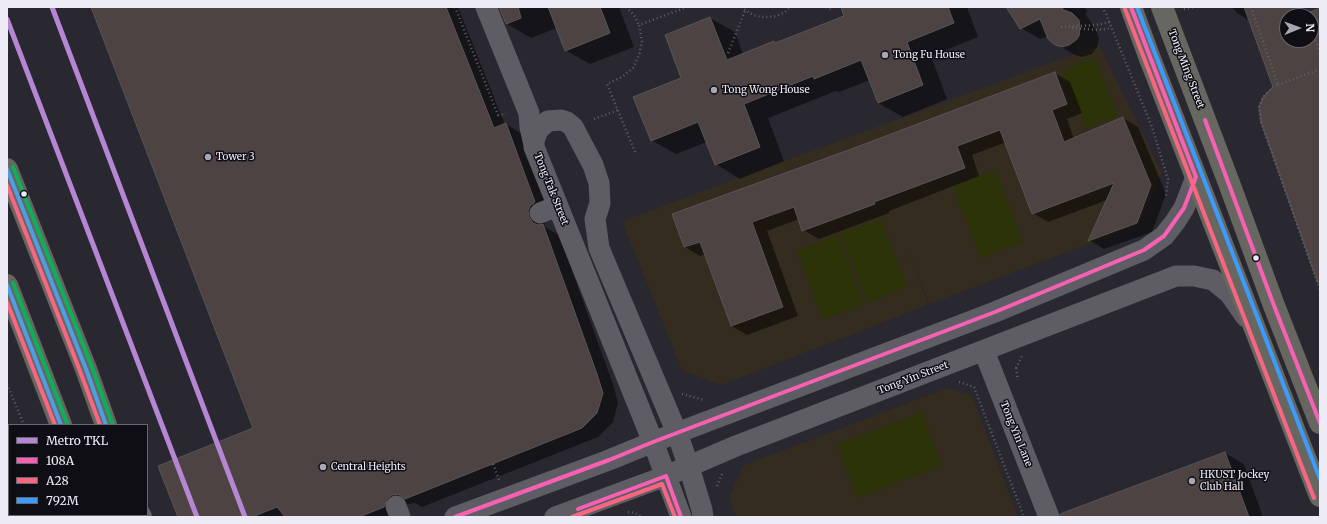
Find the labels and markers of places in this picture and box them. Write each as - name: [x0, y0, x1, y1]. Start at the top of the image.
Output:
- place label: Tong Fu House: [893, 49, 965, 61]
- marker: Tong Fu House: [880, 50, 890, 60]
- place label: Tong Wong House: [722, 84, 810, 96]
- marker: Tong Wong House: [709, 85, 719, 95]
- place label: Tower 3: [216, 151, 255, 163]
- marker: Tower 3: [203, 152, 213, 162]
- unlabelled marker: [19, 189, 29, 199]
- unlabelled marker: [1251, 253, 1261, 263]
- place label: Central Heights: [331, 461, 406, 473]
- marker: Central Heights: [318, 462, 328, 472]
- place label: HKUST Jockey Club Hall: [1200, 469, 1269, 492]
- marker: HKUST Jockey Club Hall: [1187, 476, 1197, 486]

